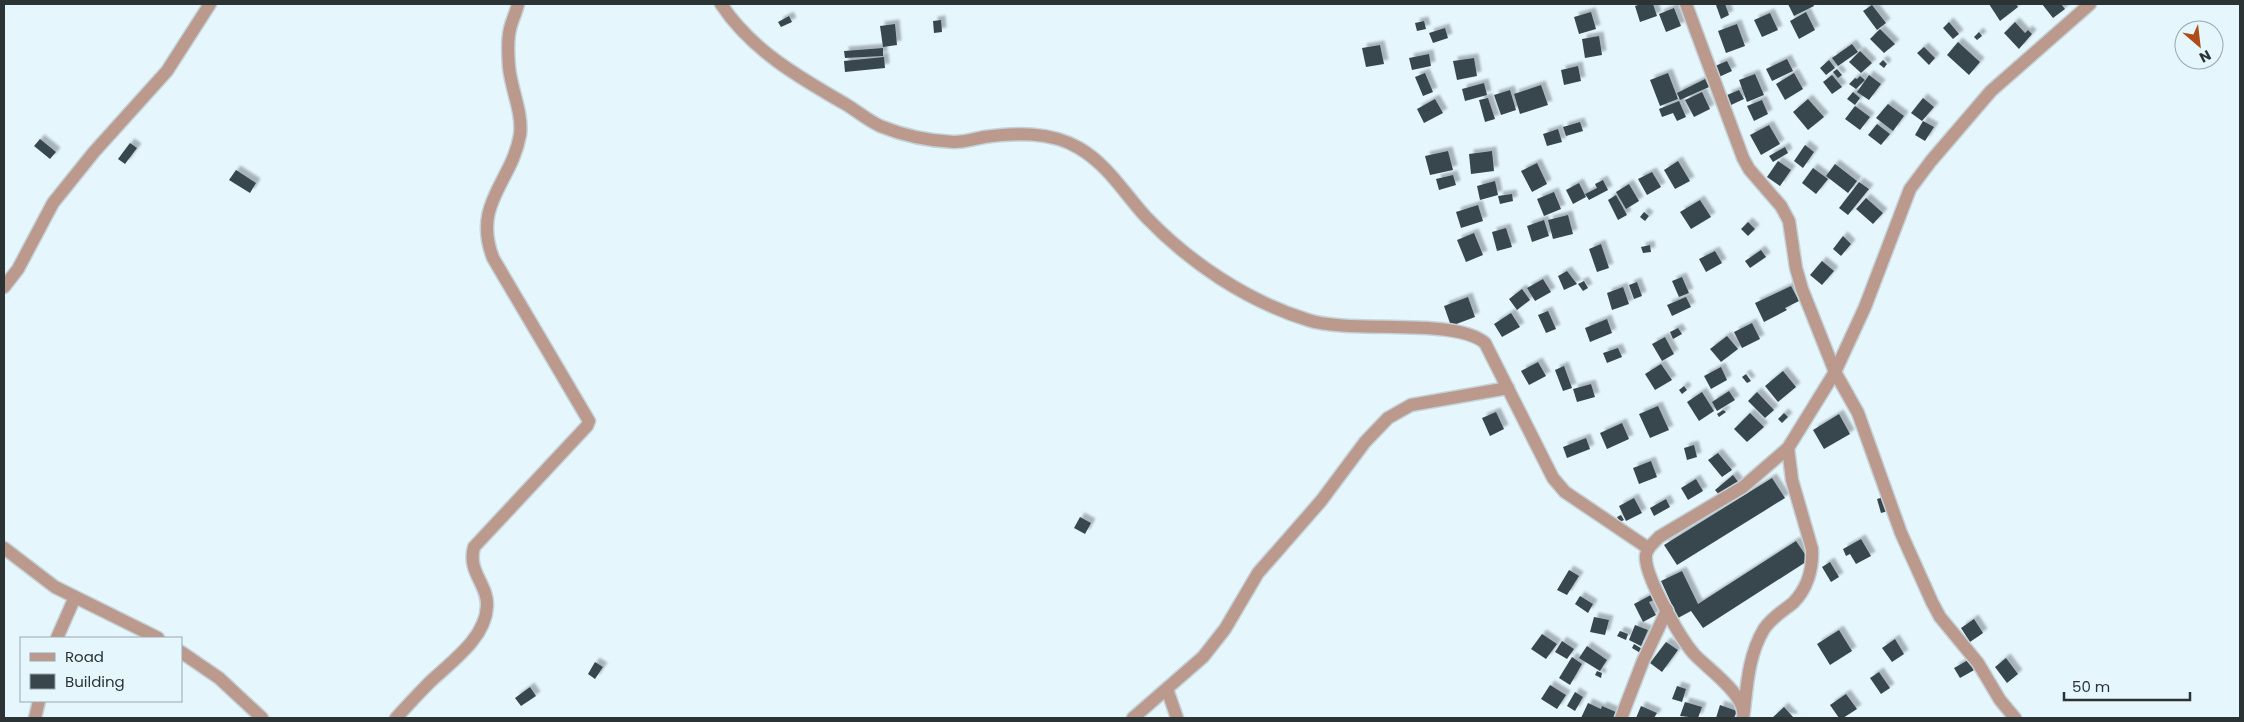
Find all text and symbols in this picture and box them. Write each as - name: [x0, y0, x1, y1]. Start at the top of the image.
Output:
- north arrow: [2174, 20, 2224, 70]
- text: N: [2196, 45, 2214, 68]
- legend: [20, 637, 182, 702]
- text: Road: [65, 646, 104, 667]
- scale bar: [2064, 670, 2190, 702]
- text: Building: [65, 671, 125, 692]
- text: 50 m: [2072, 676, 2110, 697]

